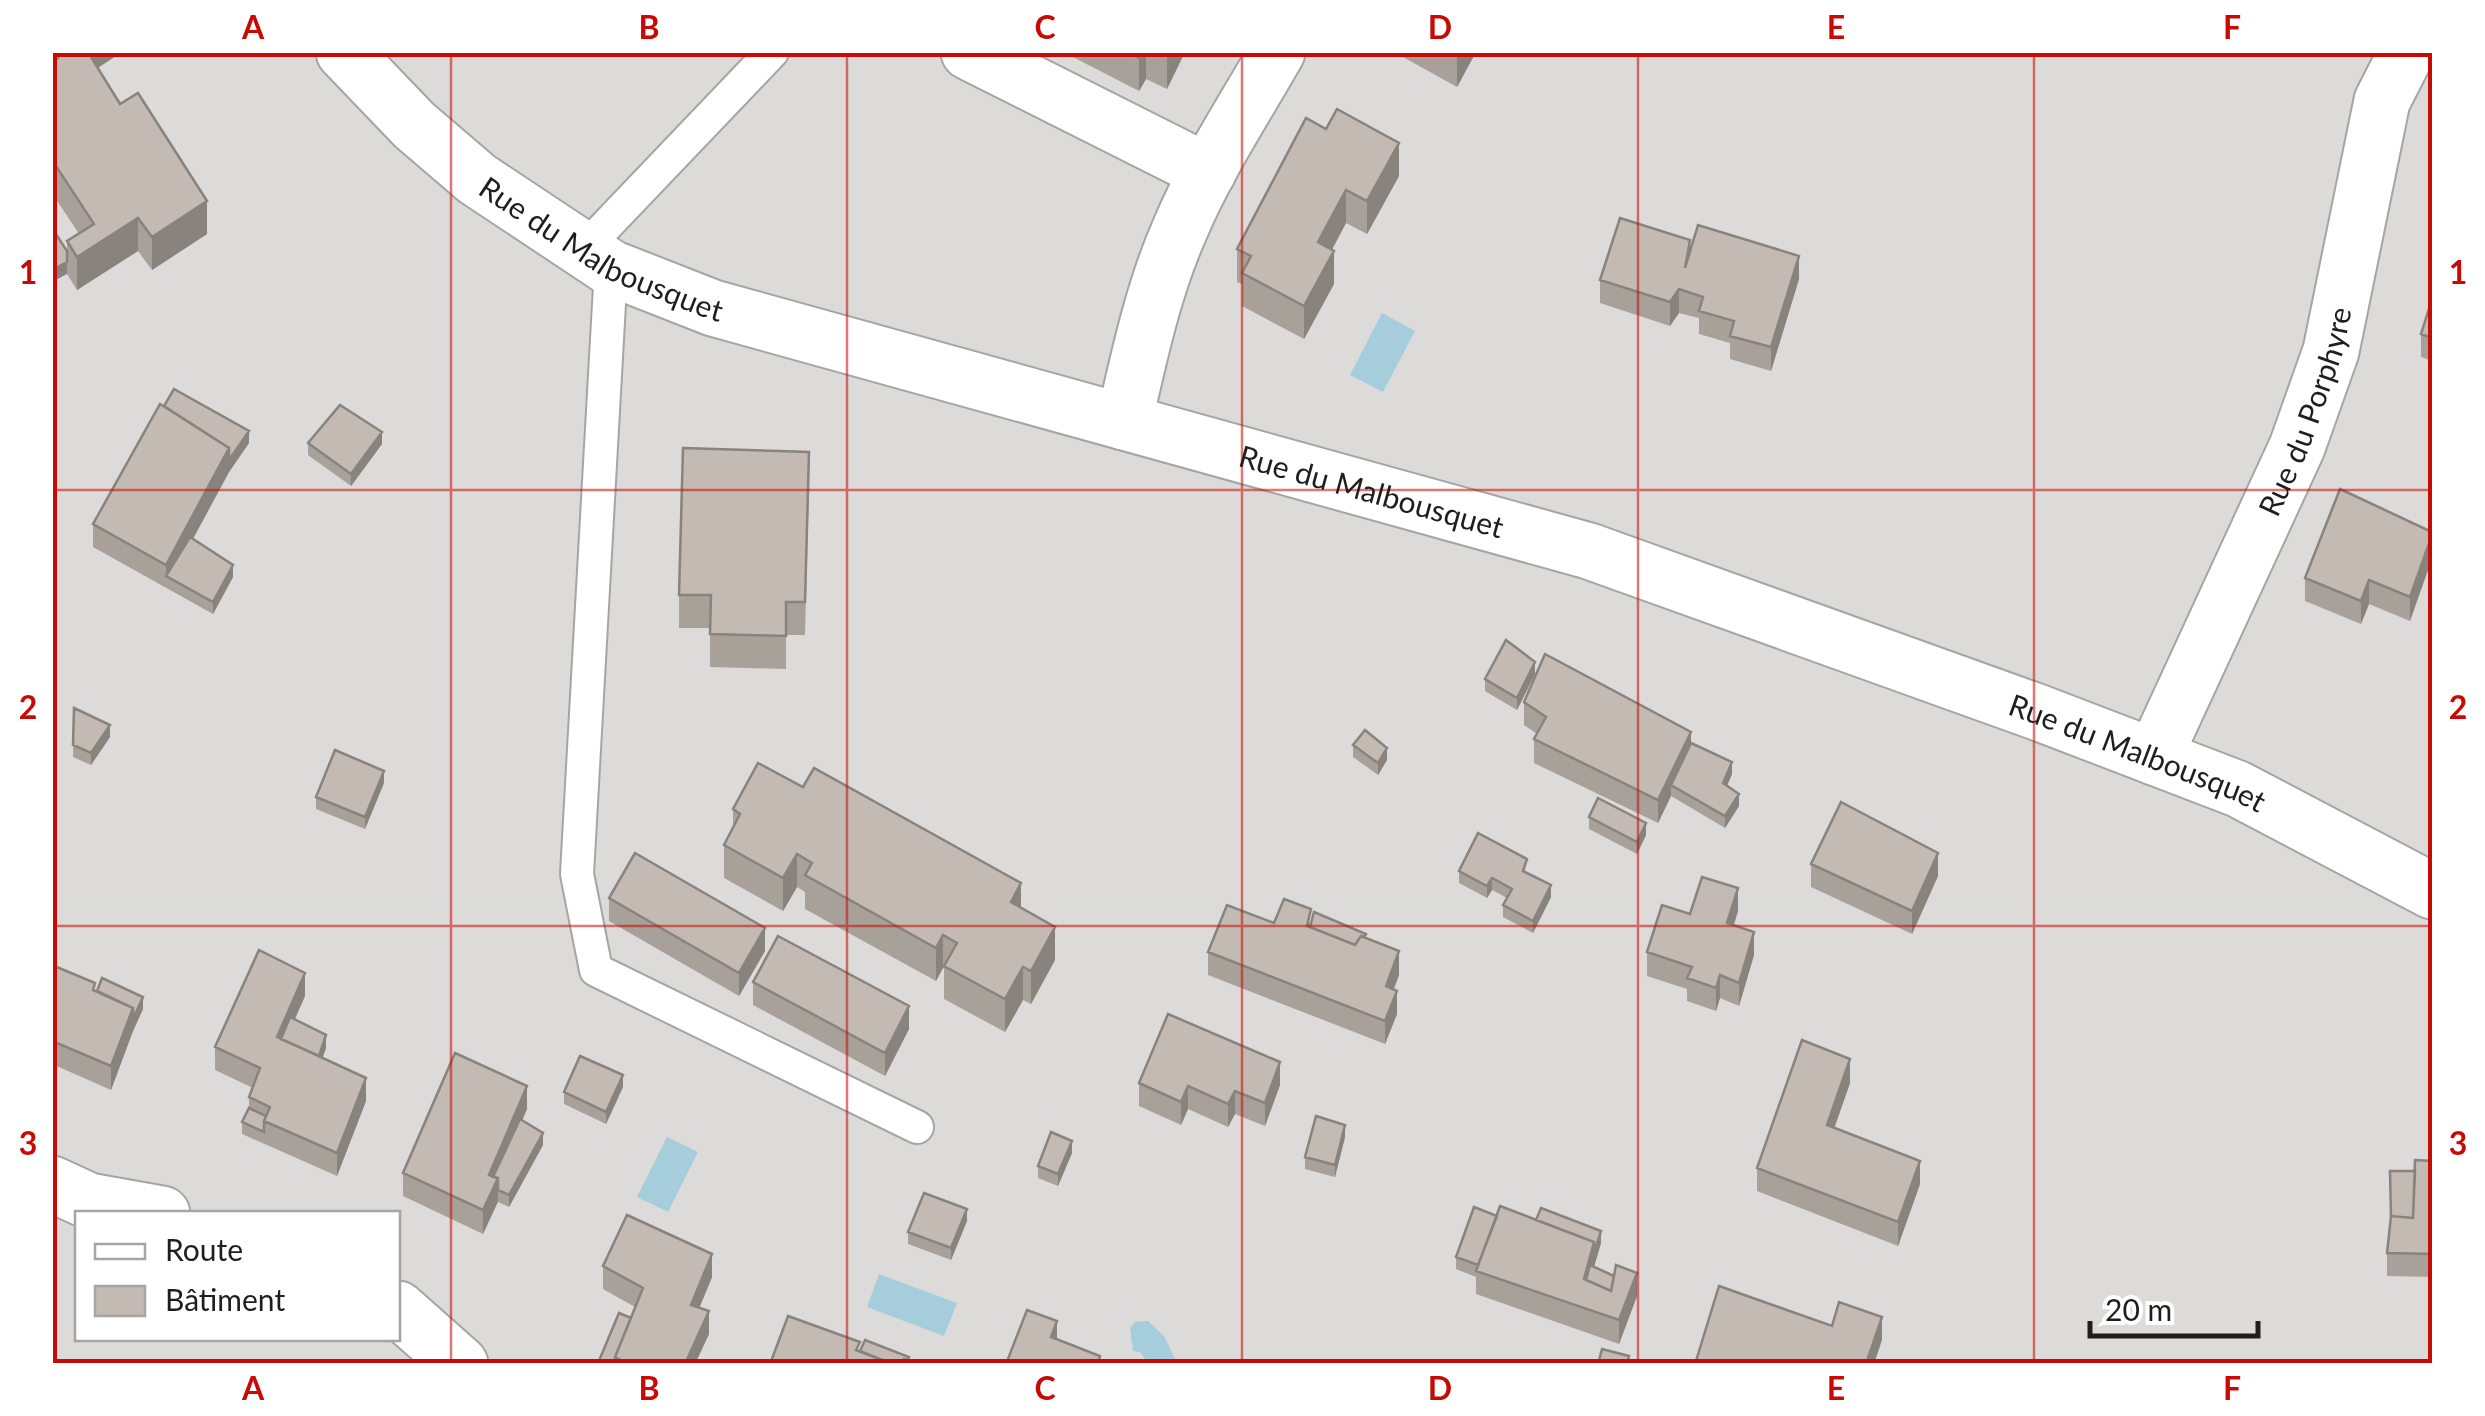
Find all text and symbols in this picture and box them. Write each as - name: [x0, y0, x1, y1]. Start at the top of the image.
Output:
- text: A: [241, 7, 265, 46]
- text: B: [638, 7, 660, 46]
- text: C: [1034, 7, 1056, 46]
- text: D: [1428, 7, 1452, 46]
- text: E: [1827, 7, 1845, 46]
- text: F: [2223, 7, 2241, 46]
- street label: Rue du Malbousquet: [473, 168, 728, 328]
- text: 1: [19, 252, 37, 291]
- text: 1: [2449, 252, 2467, 291]
- street label: Rue du Porphyre: [2250, 304, 2358, 521]
- street label: Rue du Malbousquet: [1235, 437, 1508, 545]
- street label: Rue du Malbousquet: [2005, 686, 2273, 819]
- text: 2: [19, 687, 37, 726]
- text: 2: [2449, 687, 2467, 726]
- text: 3: [19, 1123, 37, 1162]
- text: 3: [2449, 1123, 2467, 1162]
- legend: [75, 1211, 400, 1341]
- text: Route: [165, 1231, 243, 1267]
- scale bar: [2090, 1276, 2258, 1338]
- text: Bâtiment: [165, 1281, 285, 1317]
- text: 20 m: [2105, 1291, 2172, 1327]
- text: A: [241, 1368, 265, 1407]
- text: B: [638, 1368, 660, 1407]
- text: C: [1034, 1368, 1056, 1407]
- text: D: [1428, 1368, 1452, 1407]
- text: E: [1827, 1368, 1845, 1407]
- text: F: [2223, 1368, 2241, 1407]

